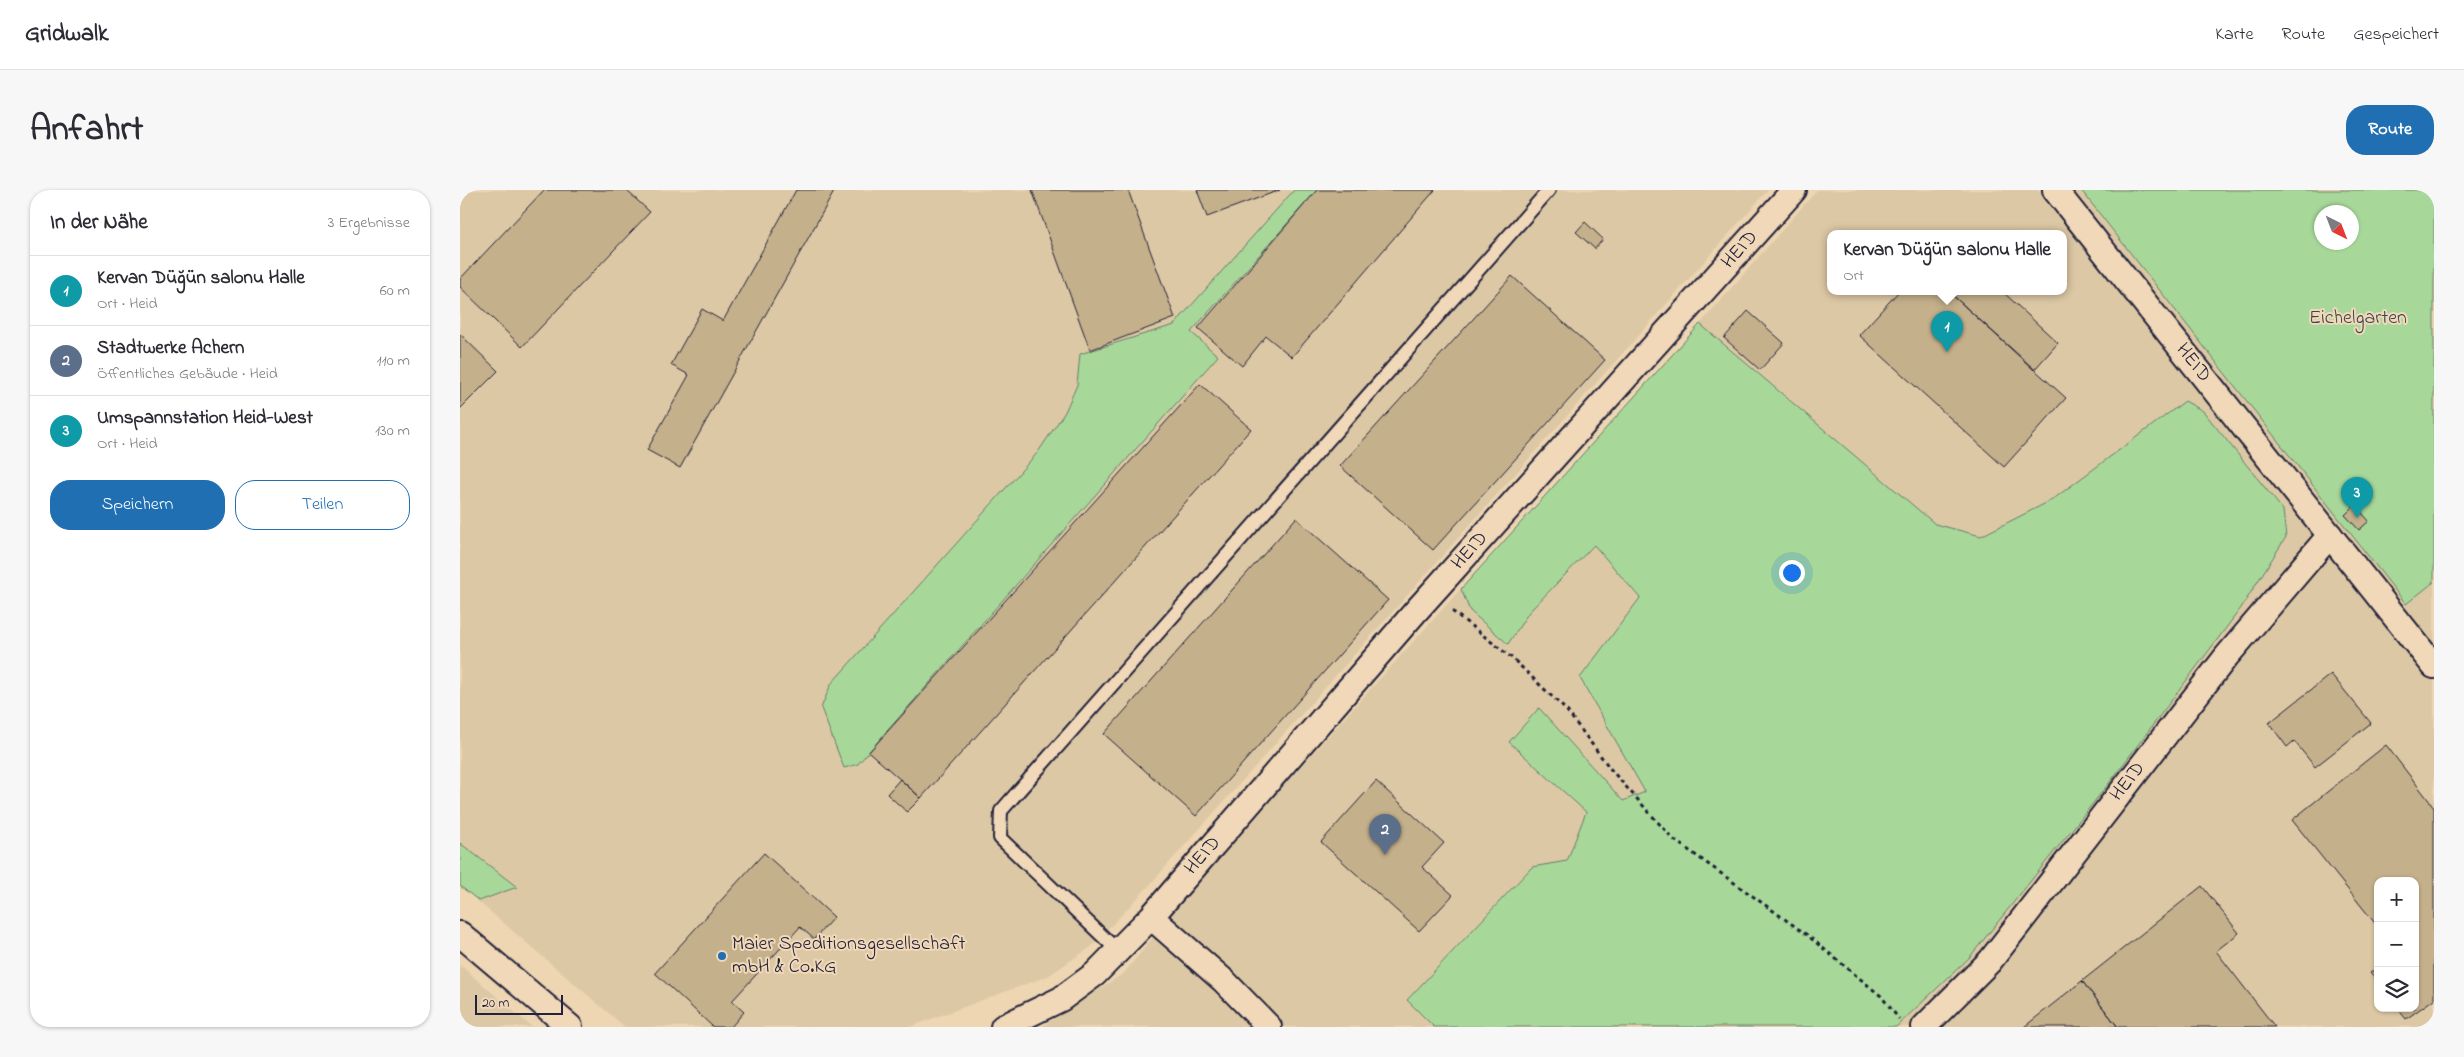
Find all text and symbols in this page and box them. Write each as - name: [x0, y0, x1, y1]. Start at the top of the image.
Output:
- text: Gridwalk: [25, 17, 109, 52]
- text: Karte: [2215, 22, 2253, 48]
- text: Route: [2281, 22, 2325, 48]
- text: Gespeichert: [2353, 22, 2439, 48]
- text: Anfahrt: [30, 105, 143, 156]
- button: Route: [2346, 105, 2434, 155]
- north arrow: [2314, 205, 2359, 250]
- text: In der Nähe: [50, 208, 148, 238]
- text: 3 Ergebnisse: [328, 211, 410, 235]
- street label: HEID: [1715, 224, 1765, 276]
- popup: [1827, 230, 2067, 295]
- text: Kervan Düğün salonu Halle: [1843, 237, 2051, 264]
- text: Ort: [1843, 264, 1864, 288]
- text: Kervan Düğün salonu Halle: [97, 265, 305, 292]
- text: 1: [63, 279, 69, 303]
- text: 60 m: [380, 279, 410, 303]
- text: Ort · Heid: [97, 292, 158, 316]
- park label: Eichelgarten: [2309, 304, 2407, 334]
- pin: 1: [1931, 311, 1963, 352]
- text: Stadtwerke Achern: [97, 335, 244, 362]
- street label: HEID: [2168, 337, 2218, 389]
- text: 2: [62, 349, 70, 373]
- text: 110 m: [376, 349, 410, 373]
- text: Öffentliches Gebäude · Heid: [97, 362, 278, 386]
- text: Umspannstation Heid-West: [97, 405, 313, 432]
- text: 3: [63, 419, 69, 443]
- text: 130 m: [375, 419, 410, 443]
- text: Ort · Heid: [97, 432, 158, 456]
- pin: 3: [2341, 477, 2373, 518]
- button: Speichern: [50, 480, 225, 530]
- button: Teilen: [235, 480, 410, 530]
- street label: HEID: [1445, 525, 1495, 577]
- your location: [1779, 560, 1805, 586]
- street label: HEID: [2103, 756, 2153, 808]
- pin: 2: [1369, 814, 1401, 855]
- street label: HEID: [1178, 830, 1228, 882]
- map controls: [2374, 877, 2419, 1012]
- button: +: [2374, 877, 2419, 922]
- button: −: [2374, 922, 2419, 967]
- place label: Maier Speditionsgesellschaft mbH & Co.KG: [732, 930, 966, 982]
- marker: Maier Speditionsgesellschaft mbH & Co.KG: [716, 950, 728, 962]
- button: layers: [2374, 967, 2419, 1012]
- scale bar: [475, 992, 562, 1015]
- text: 20 m: [482, 993, 509, 1014]

